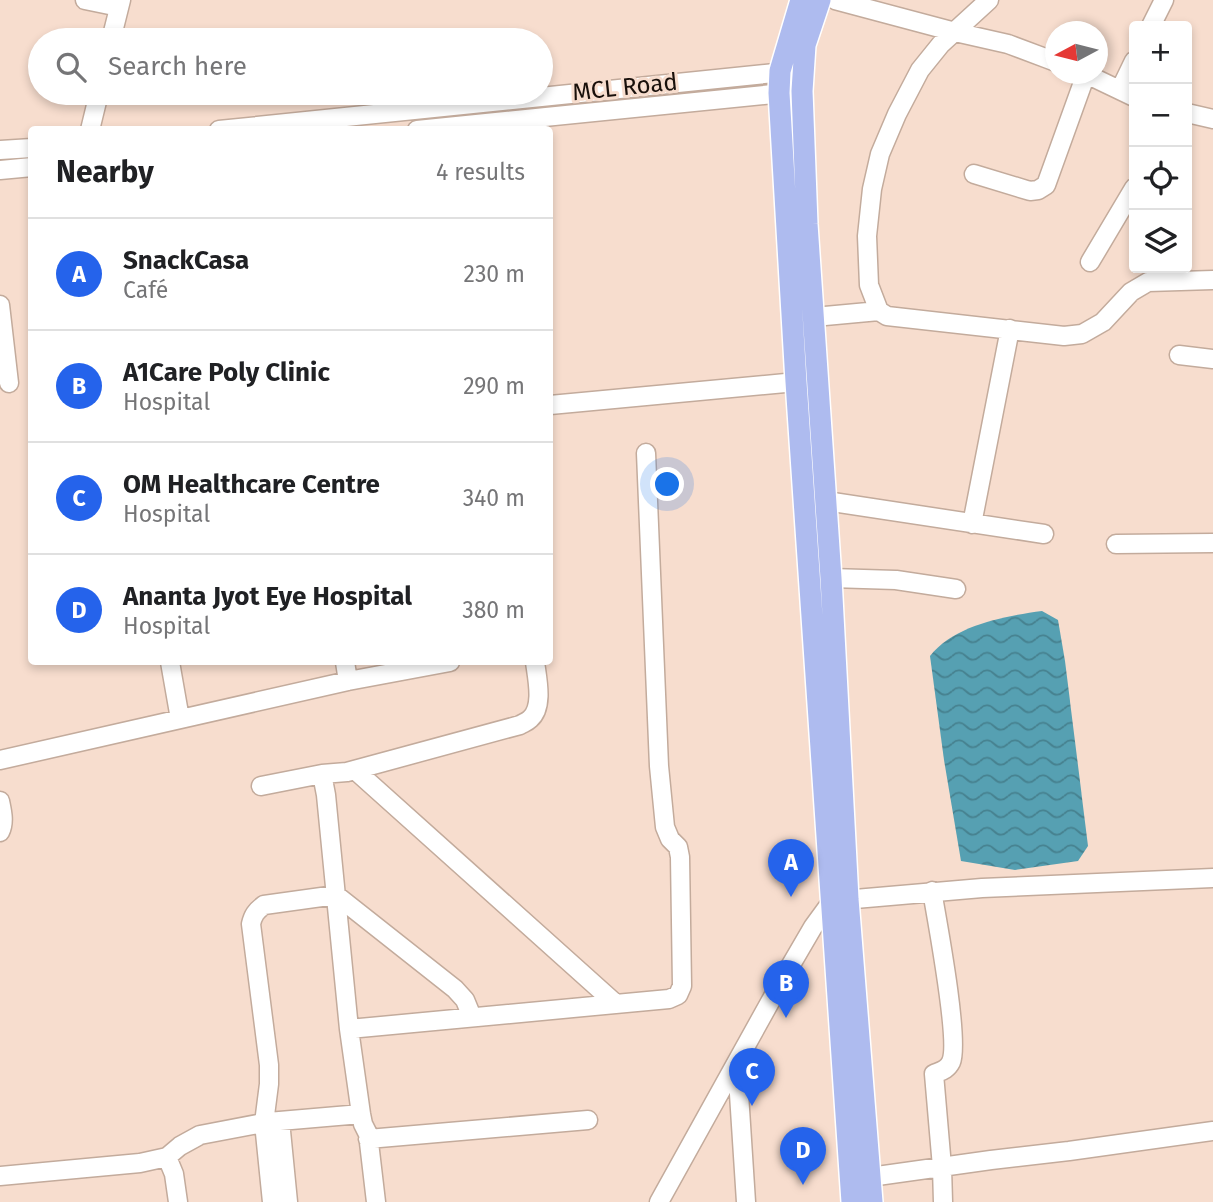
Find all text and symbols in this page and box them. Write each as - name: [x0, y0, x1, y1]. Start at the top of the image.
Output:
- north arrow: [1045, 21, 1108, 84]
- map controls: [1129, 21, 1192, 273]
- button: +: [1129, 21, 1192, 84]
- search box: [28, 28, 553, 105]
- icon: search: [52, 48, 90, 86]
- text: Search here: [108, 51, 247, 82]
- street label: MCL Road: [571, 68, 679, 106]
- button: −: [1129, 84, 1192, 147]
- button: locate: [1129, 147, 1192, 210]
- text: Nearby: [56, 154, 154, 190]
- text: 4 results: [436, 158, 525, 186]
- button: layers: [1129, 210, 1192, 273]
- text: SnackCasa: [123, 245, 249, 276]
- text: A: [72, 260, 86, 288]
- text: 230 m: [464, 260, 525, 288]
- text: Café: [123, 276, 168, 304]
- text: A1Care Poly Clinic: [123, 357, 330, 388]
- text: B: [72, 372, 86, 400]
- text: 290 m: [463, 372, 525, 400]
- text: Hospital: [123, 388, 210, 416]
- your location: [650, 467, 684, 501]
- text: OM Healthcare Centre: [123, 469, 380, 500]
- text: C: [72, 484, 86, 512]
- text: 340 m: [463, 484, 525, 512]
- text: Hospital: [123, 500, 210, 528]
- text: Ananta Jyot Eye Hospital: [123, 581, 412, 612]
- text: D: [72, 596, 86, 624]
- text: 380 m: [462, 596, 525, 624]
- text: Hospital: [123, 612, 210, 640]
- pin: A: [768, 839, 814, 897]
- pin: B: [763, 960, 809, 1018]
- pin: C: [729, 1048, 775, 1106]
- pin: D: [780, 1127, 826, 1185]

